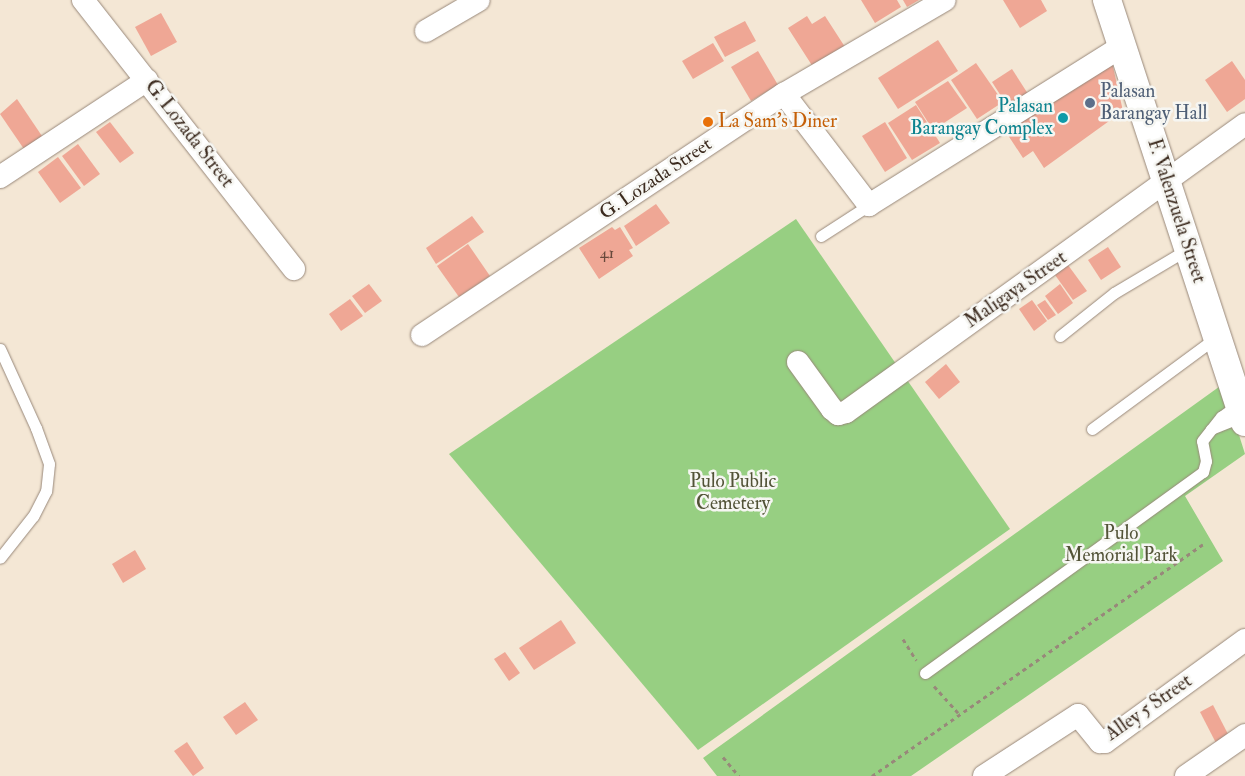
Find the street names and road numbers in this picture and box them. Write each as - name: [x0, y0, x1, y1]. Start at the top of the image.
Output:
- street label: G. Lozada Street: [140, 76, 238, 192]
- street label: G. Lozada Street: [596, 133, 716, 225]
- street label: F. Valenzuela Street: [1142, 136, 1210, 286]
- street label: Maligaya Street: [961, 247, 1071, 333]
- street label: Alley 5 Street: [1101, 670, 1197, 746]

